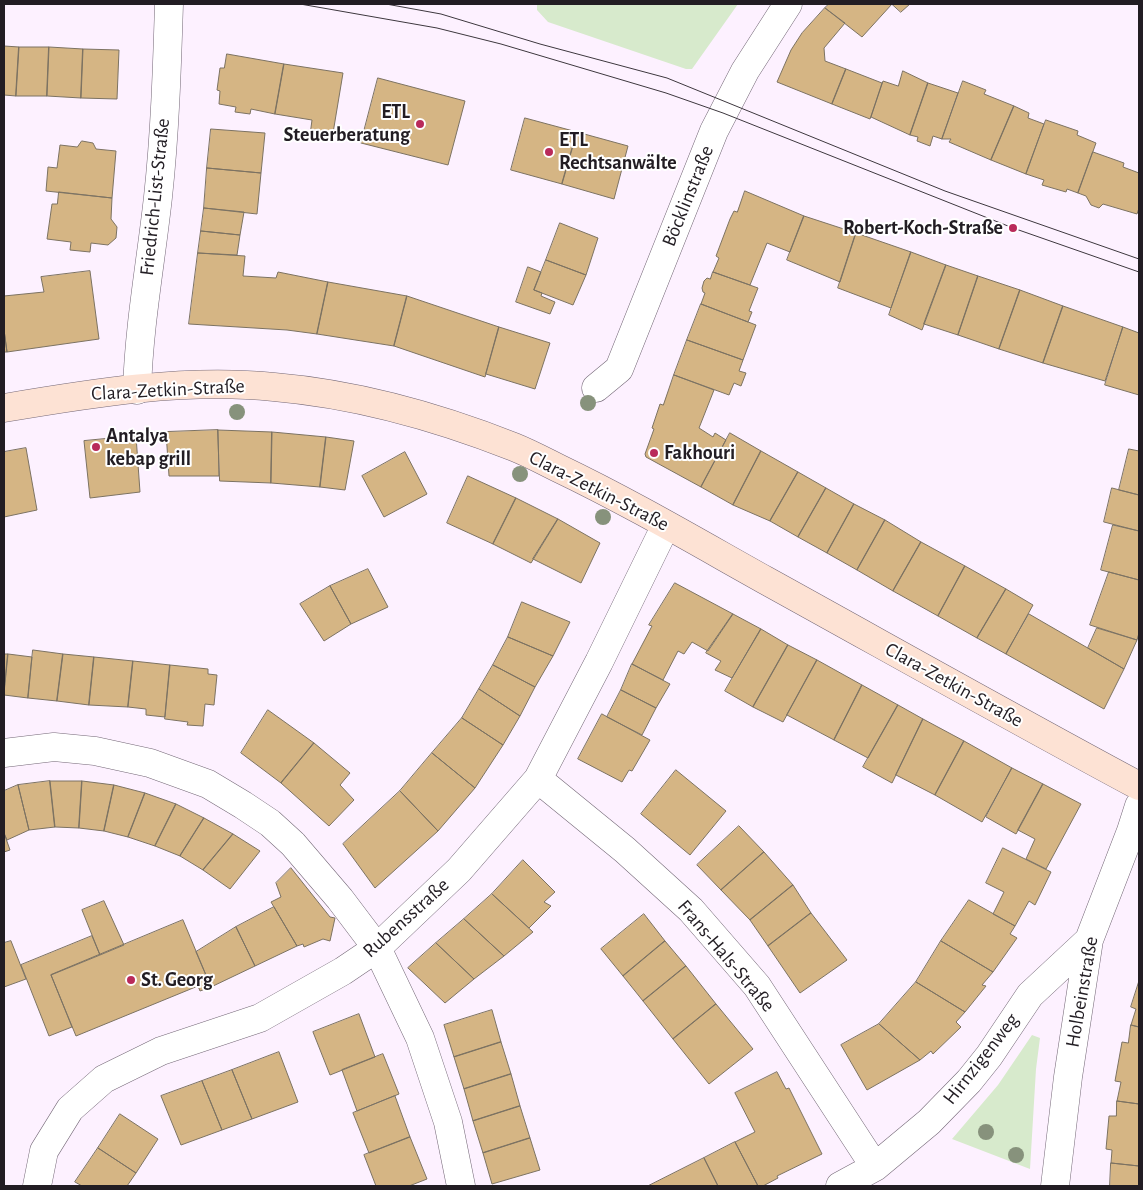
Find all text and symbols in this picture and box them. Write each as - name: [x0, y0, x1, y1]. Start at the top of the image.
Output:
- place label: ETL Steuerberatung: [283, 100, 410, 147]
- street label: Friedrich-List-Straße: [135, 117, 175, 277]
- marker: ETL Steuerberatung: [414, 118, 426, 130]
- place label: ETL Rechtsanwälte: [559, 128, 677, 175]
- street label: Böcklinstraße: [657, 142, 719, 250]
- marker: ETL Rechtsanwälte: [543, 146, 555, 158]
- place label: Robert-Koch-Straße: [843, 216, 1003, 240]
- marker: Robert-Koch-Straße: [1007, 222, 1019, 234]
- street label: Clara-Zetkin-Straße: [91, 374, 245, 406]
- place label: Antalya kebap grill: [106, 424, 191, 471]
- marker: Antalya kebap grill: [90, 441, 102, 453]
- place label: Fakhouri: [664, 441, 735, 465]
- street label: Clara-Zetkin-Straße: [525, 445, 673, 537]
- marker: Fakhouri: [648, 447, 660, 459]
- street label: Clara-Zetkin-Straße: [881, 637, 1027, 733]
- street label: Rubensstraße: [358, 873, 454, 963]
- street label: Frans-Hals-Straße: [672, 895, 780, 1017]
- street label: Holbeinstraße: [1060, 935, 1104, 1049]
- place label: St. Georg: [141, 968, 213, 992]
- marker: St. Georg: [125, 974, 137, 986]
- street label: Hirnzigenweg: [938, 1009, 1024, 1109]

